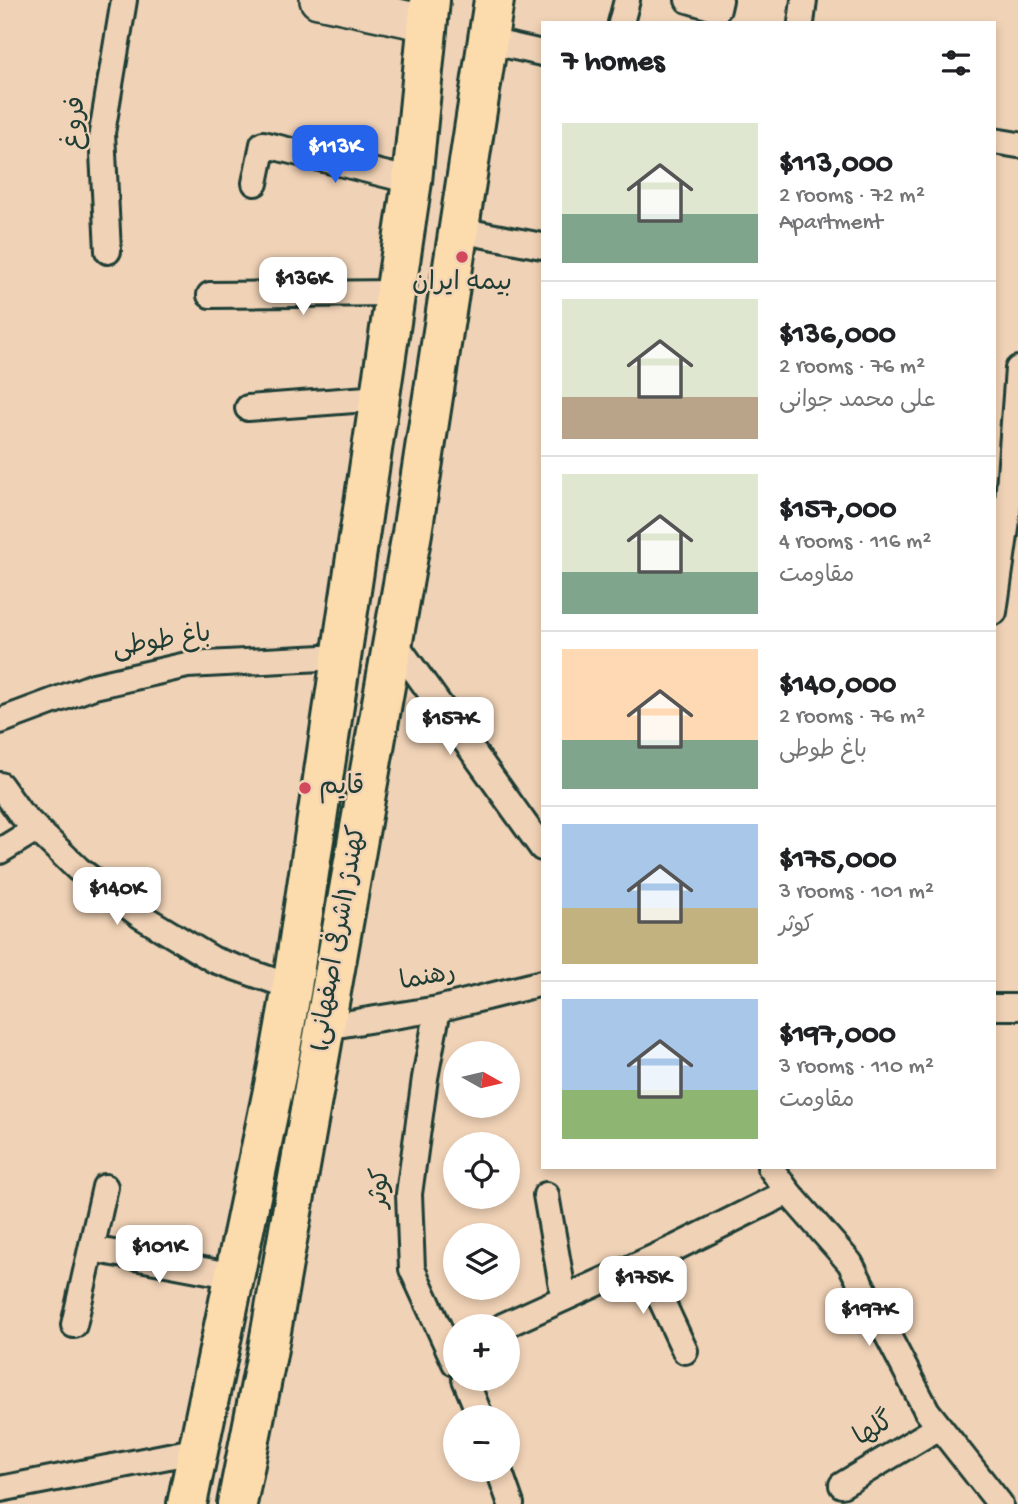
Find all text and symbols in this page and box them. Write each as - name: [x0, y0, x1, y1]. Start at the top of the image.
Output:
- icon: filters: [937, 44, 975, 82]
- text: 7 homes: [562, 46, 664, 81]
- street label: فروغ: [58, 95, 95, 151]
- pin: $113K: [286, 125, 384, 185]
- text: $113K: [308, 134, 362, 161]
- text: $113,000: [779, 148, 893, 183]
- icon: home: [618, 151, 702, 235]
- text: 2 rooms · 72 m²: [779, 183, 925, 210]
- text: Apartment: [779, 210, 883, 237]
- marker: بیمه ایران: [454, 249, 470, 265]
- pin: $136K: [254, 258, 352, 317]
- text: $136K: [275, 266, 331, 293]
- place label: بیمه ایران: [412, 269, 512, 300]
- text: $136,000: [779, 319, 896, 354]
- icon: home: [618, 327, 702, 411]
- text: 2 rooms · 76 m²: [779, 354, 925, 381]
- text: علی محمد جوانی: [779, 388, 936, 415]
- text: $157,000: [779, 494, 897, 529]
- icon: home: [618, 502, 702, 586]
- text: 4 rooms · 116 m²: [779, 529, 931, 556]
- text: مقاومت: [779, 563, 854, 590]
- street label: باغ طوطی: [110, 619, 213, 666]
- text: $140,000: [779, 669, 896, 704]
- icon: home: [618, 677, 702, 761]
- pin: $157K: [401, 698, 499, 757]
- text: 2 rooms · 76 m²: [779, 704, 925, 731]
- text: $157K: [422, 706, 478, 733]
- text: باغ طوطی: [779, 738, 867, 765]
- place label: قایم: [319, 773, 364, 804]
- marker: قایم: [297, 780, 313, 796]
- street label: کهندژ (اشرفی اصفهانی): [300, 823, 375, 1054]
- text: $175,000: [779, 844, 897, 879]
- icon: home: [618, 852, 702, 936]
- pin: $140K: [68, 867, 166, 927]
- text: $140K: [89, 876, 145, 903]
- text: 3 rooms · 101 m²: [779, 879, 934, 906]
- text: کوثر: [779, 913, 814, 940]
- street label: رهنما: [397, 958, 459, 1000]
- text: $197,000: [779, 1019, 896, 1054]
- icon: home: [618, 1027, 702, 1111]
- north arrow: [443, 1041, 520, 1118]
- map controls: [443, 1041, 520, 1482]
- text: 3 rooms · 110 m²: [779, 1054, 934, 1081]
- text: مقاومت: [779, 1088, 854, 1115]
- button: locate: [443, 1132, 520, 1209]
- street label: کوثر: [365, 1167, 399, 1211]
- button: layers: [443, 1223, 520, 1300]
- pin: $101K: [110, 1226, 208, 1285]
- text: $101K: [132, 1234, 186, 1261]
- pin: $175K: [594, 1256, 692, 1316]
- text: $175K: [615, 1265, 671, 1292]
- pin: $197K: [820, 1288, 918, 1348]
- text: $197K: [841, 1297, 897, 1324]
- button: +: [443, 1314, 520, 1391]
- street label: گلها: [847, 1404, 901, 1455]
- button: −: [443, 1405, 520, 1482]

